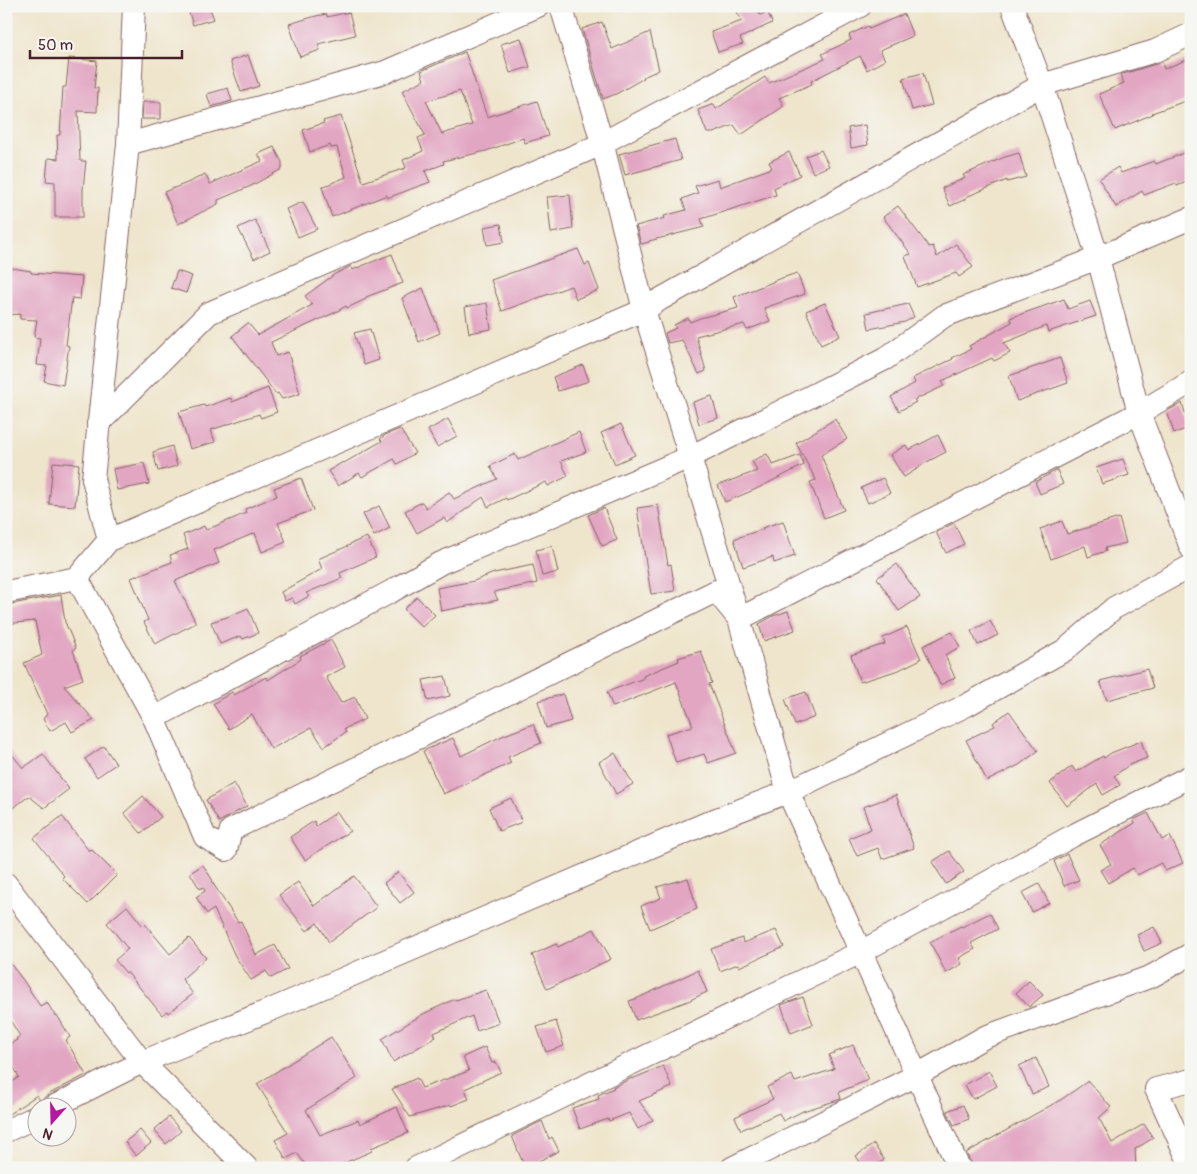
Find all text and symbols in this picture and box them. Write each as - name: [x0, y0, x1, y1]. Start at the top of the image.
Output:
- scale bar: [30, 28, 182, 60]
- text: 50 m: [38, 36, 73, 55]
- north arrow: [28, 1096, 78, 1146]
- text: N: [40, 1124, 55, 1143]

